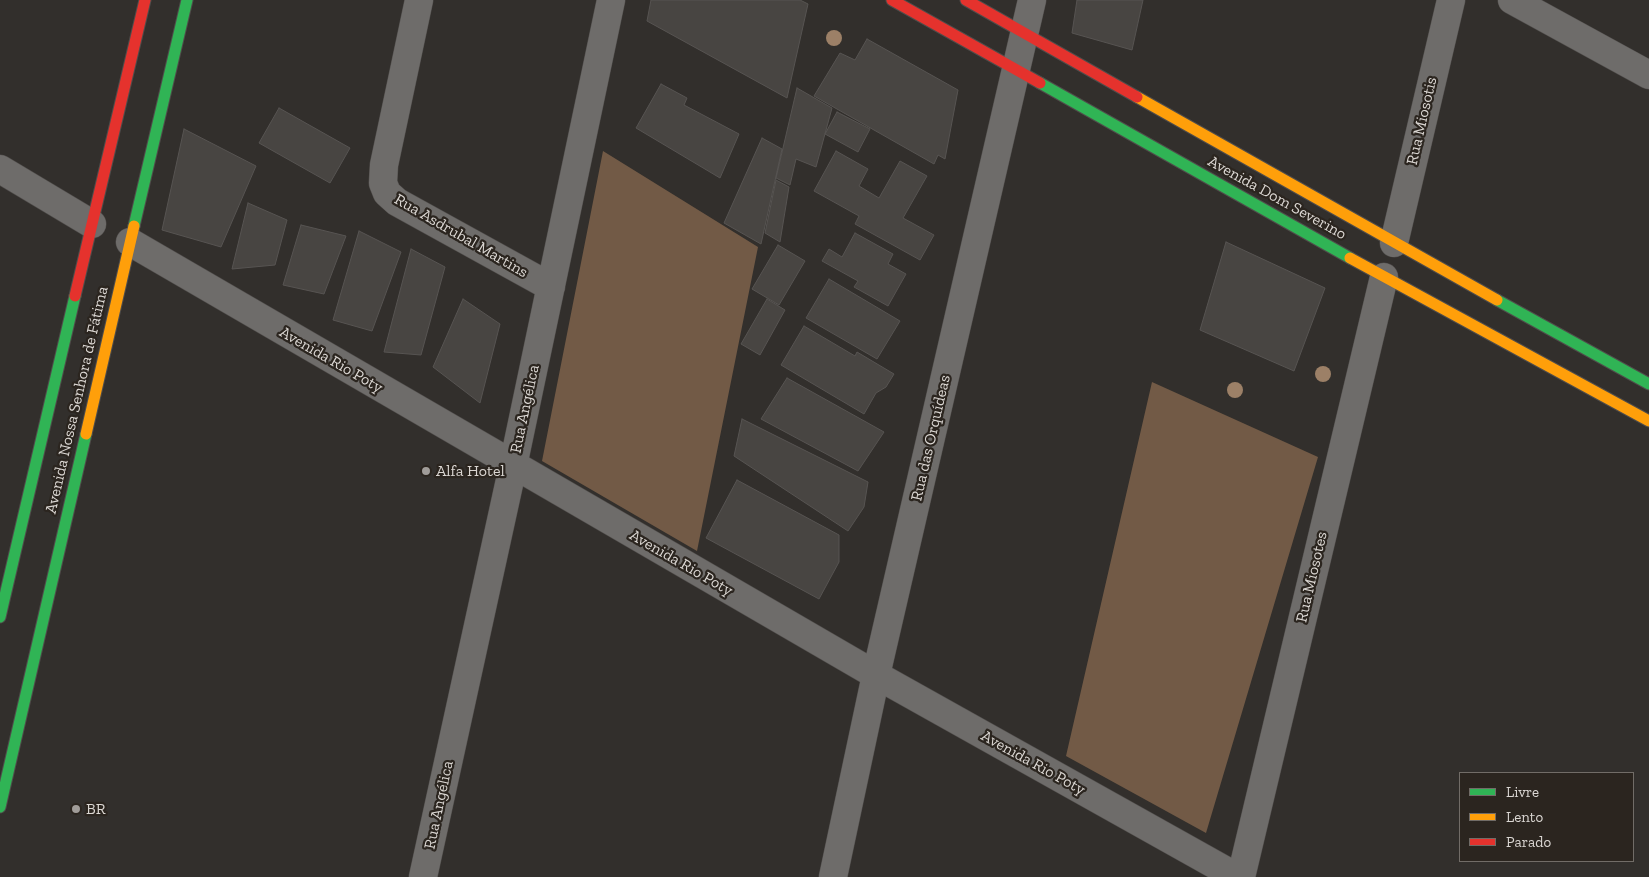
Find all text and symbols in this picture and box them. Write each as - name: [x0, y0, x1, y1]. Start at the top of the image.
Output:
- street label: Rua Miosotis: [1403, 75, 1441, 167]
- street label: Avenida Dom Severino: [1204, 152, 1350, 244]
- street label: Rua Asdrubal Martins: [391, 190, 531, 282]
- street label: Avenida Nossa Senhora de Fátima: [41, 284, 113, 516]
- street label: Avenida Rio Poty: [276, 323, 386, 397]
- street label: Rua Angélica: [506, 363, 544, 455]
- street label: Rua das Orquídeas: [907, 373, 955, 503]
- place label: Alfa Hotel: [436, 461, 505, 481]
- marker: Alfa Hotel: [420, 465, 432, 477]
- street label: Avenida Rio Poty: [626, 526, 736, 600]
- street label: Rua Miosotes: [1292, 530, 1332, 624]
- street label: Avenida Rio Poty: [978, 726, 1088, 800]
- street label: Rua Angélica: [420, 759, 458, 851]
- legend: [1459, 772, 1634, 862]
- text: Livre: [1506, 783, 1539, 801]
- place label: BR: [86, 799, 106, 819]
- marker: BR: [70, 803, 82, 815]
- text: Lento: [1506, 808, 1543, 826]
- text: Parado: [1506, 833, 1551, 851]

